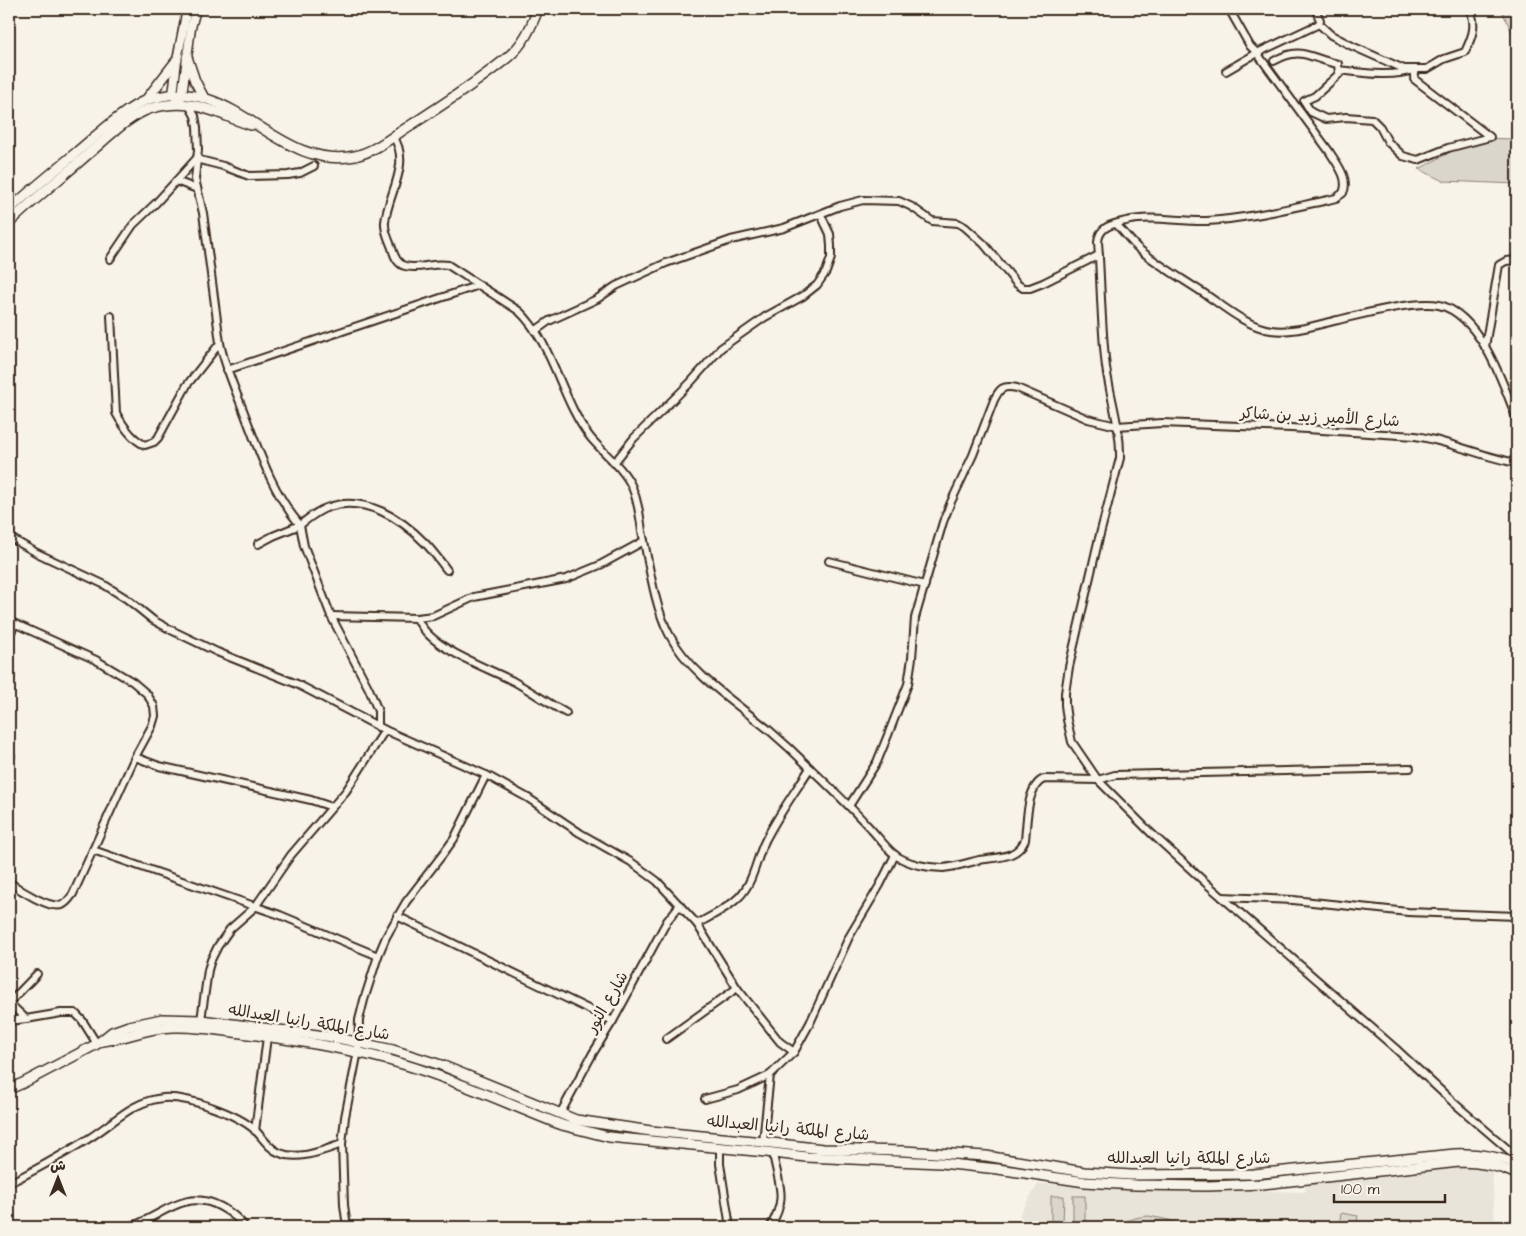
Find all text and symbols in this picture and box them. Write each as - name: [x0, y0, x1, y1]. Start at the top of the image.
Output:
- street label: شارع الأمير زيد بن شاكر: [1238, 402, 1400, 432]
- street label: شارع النور: [580, 967, 633, 1038]
- street label: شارع الملكة رانيا العبدالله: [227, 998, 391, 1046]
- street label: شارع الملكة رانيا العبدالله: [706, 1110, 870, 1146]
- street label: شارع الملكة رانيا العبدالله: [1108, 1147, 1270, 1169]
- north arrow: [32, 1154, 82, 1204]
- text: ش: [50, 1156, 66, 1176]
- scale bar: [1334, 1171, 1445, 1203]
- text: 100 m: [1341, 1179, 1380, 1200]

